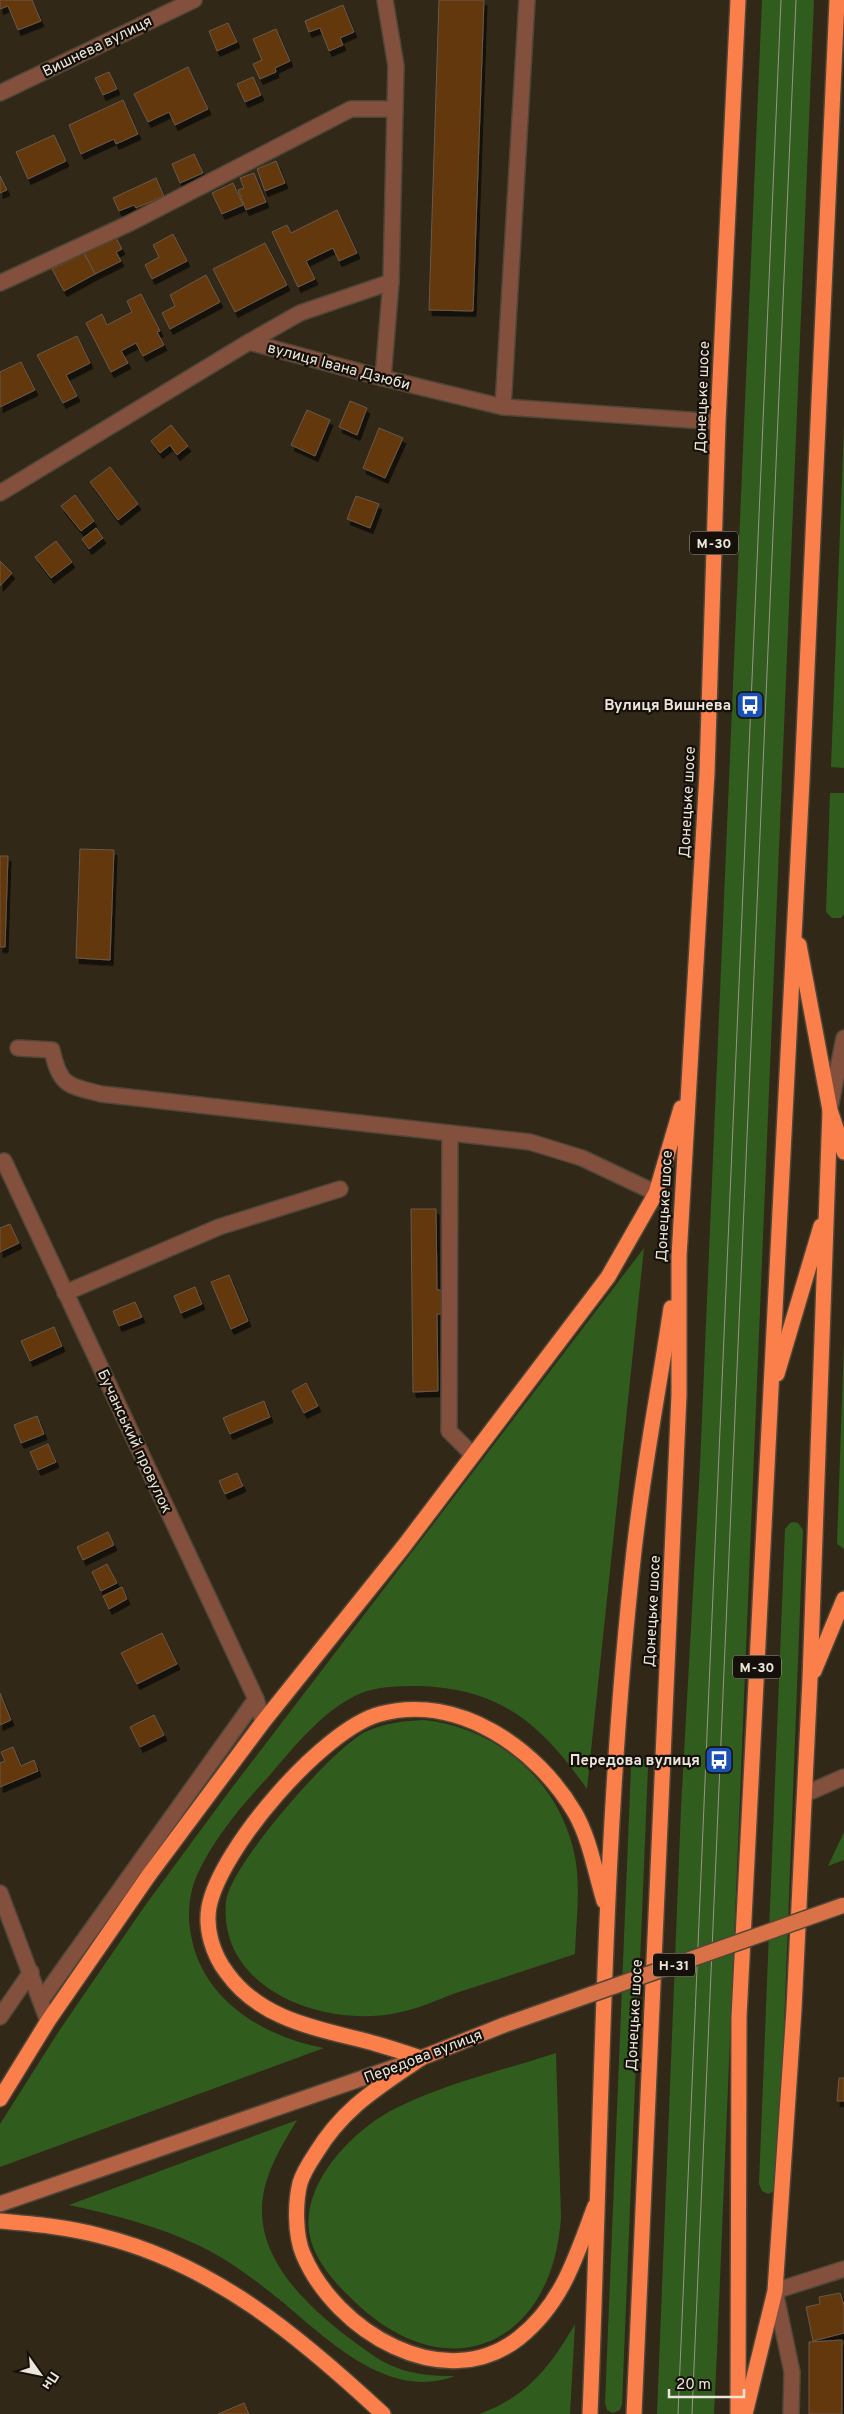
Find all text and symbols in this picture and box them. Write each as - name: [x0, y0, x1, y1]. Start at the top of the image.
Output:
- street label: Вишнева вулиця: [40, 13, 156, 82]
- street label: вулиця Івана Дзюби: [265, 339, 412, 396]
- street label: Донецьке шосе: [692, 341, 715, 453]
- road number: М-30: [690, 532, 738, 554]
- bus stop icon: Вулиця Вишнева: [735, 690, 765, 720]
- place label: Вулиця Вишнева: [604, 697, 731, 716]
- street label: Донецьке шосе: [676, 746, 701, 859]
- street label: Донецьке шосе: [653, 1150, 678, 1263]
- street label: Бучанський провулок: [92, 1367, 175, 1517]
- street label: Донецьке шосе: [641, 1555, 666, 1668]
- road number: М-30: [733, 1655, 781, 1678]
- bus stop icon: Передова вулиця: [704, 1745, 734, 1775]
- place label: Передова вулиця: [570, 1752, 700, 1771]
- road number: Н-31: [653, 1954, 695, 1976]
- street label: Донецьке шосе: [623, 1959, 648, 2072]
- street label: Передова вулиця: [362, 2026, 485, 2089]
- north arrow: [15, 2349, 65, 2399]
- scale bar: [669, 2366, 744, 2398]
- text: Пн: [37, 2368, 62, 2393]
- text: 20 m: [676, 2376, 711, 2395]

